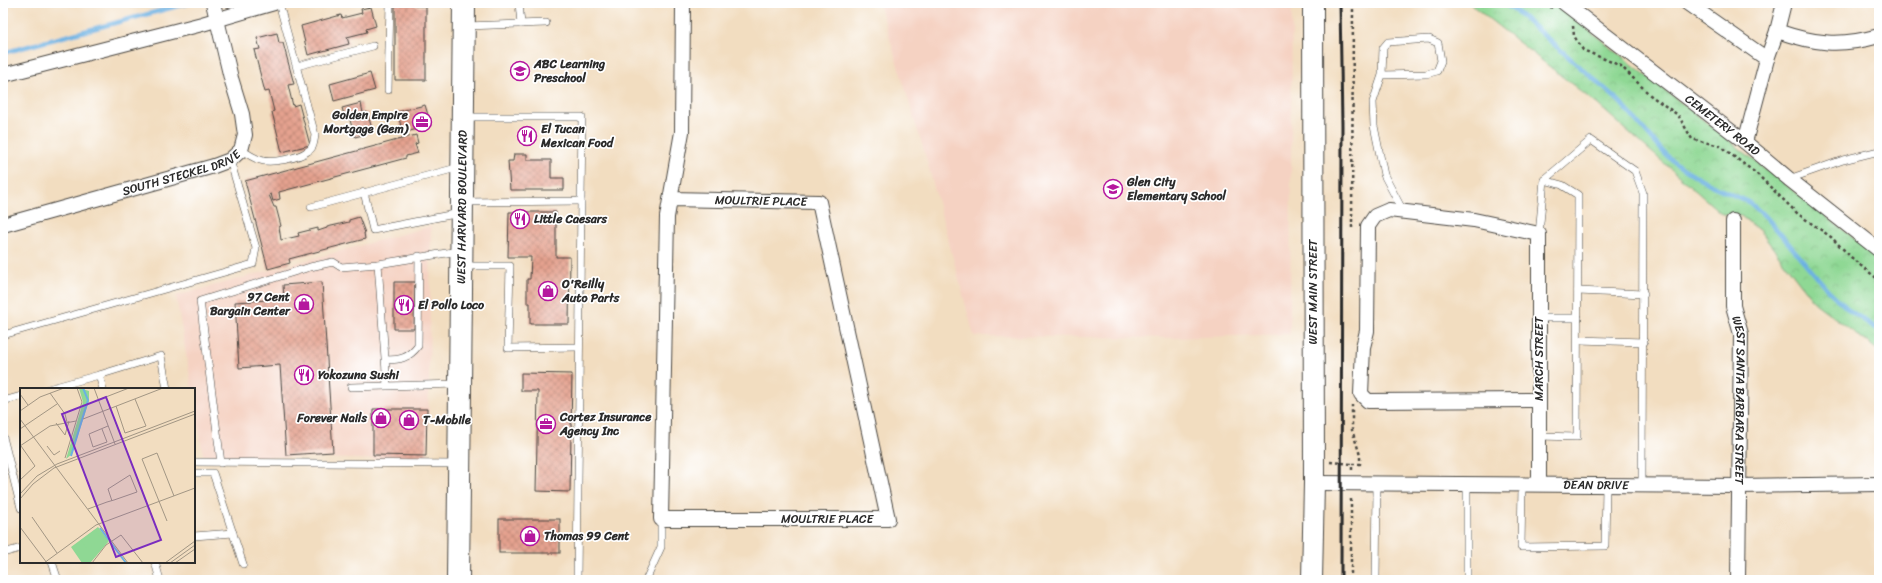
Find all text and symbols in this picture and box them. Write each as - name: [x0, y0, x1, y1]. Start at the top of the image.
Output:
- place label: ABC Learning Preschool: [533, 53, 606, 89]
- school or university icon: ABC Learning Preschool: [509, 60, 531, 82]
- street label: CEMETERY ROAD: [1680, 88, 1766, 162]
- place label: Golden Empire Mortgage (Gem): [323, 104, 409, 140]
- office icon: Golden Empire Mortgage (Gem): [411, 111, 433, 133]
- place label: El Tucan Mexican Food: [540, 118, 615, 154]
- restaurant icon: El Tucan Mexican Food: [516, 125, 538, 147]
- street label: WEST HARVARD BOULEVARD: [450, 129, 474, 284]
- street label: SOUTH STECKEL DRIVE: [120, 143, 247, 202]
- place label: Glen City Elementary School: [1126, 171, 1227, 207]
- school or university icon: Glen City Elementary School: [1102, 178, 1124, 200]
- street label: MOULTRIE PLACE: [715, 189, 809, 213]
- restaurant icon: Little Caesars: [509, 208, 531, 230]
- place label: Little Caesars: [534, 208, 608, 230]
- street label: WEST MAIN STREET: [1302, 238, 1324, 345]
- place label: O'Reilly Auto Parts: [561, 273, 620, 309]
- shop icon: O'Reilly Auto Parts: [537, 280, 559, 302]
- place label: 97 Cent Bargain Center: [210, 286, 291, 322]
- shop icon: 97 Cent Bargain Center: [293, 293, 315, 315]
- restaurant icon: El Pollo Loco: [393, 294, 415, 316]
- place label: El Pollo Loco: [418, 294, 485, 316]
- street label: WEST SANTA BARBARA STREET: [1725, 313, 1752, 485]
- street label: MARCH STREET: [1528, 316, 1550, 401]
- restaurant icon: Yokozuna Sushi: [293, 364, 315, 386]
- place label: Yokozuna Sushi: [318, 364, 399, 386]
- inset map: [20, 388, 195, 563]
- place label: Cortez Insurance Agency Inc: [559, 406, 652, 442]
- place label: Forever Nails: [296, 407, 367, 429]
- shop icon: Forever Nails: [370, 407, 392, 429]
- shop icon: T-Mobile: [398, 409, 420, 431]
- place label: T-Mobile: [423, 409, 471, 431]
- office icon: Cortez Insurance Agency Inc: [535, 413, 557, 435]
- street label: DEAN DRIVE: [1563, 474, 1630, 496]
- street label: MOULTRIE PLACE: [781, 508, 874, 530]
- shop icon: Thomas 99 Cent: [519, 525, 541, 547]
- place label: Thomas 99 Cent: [544, 525, 630, 547]

